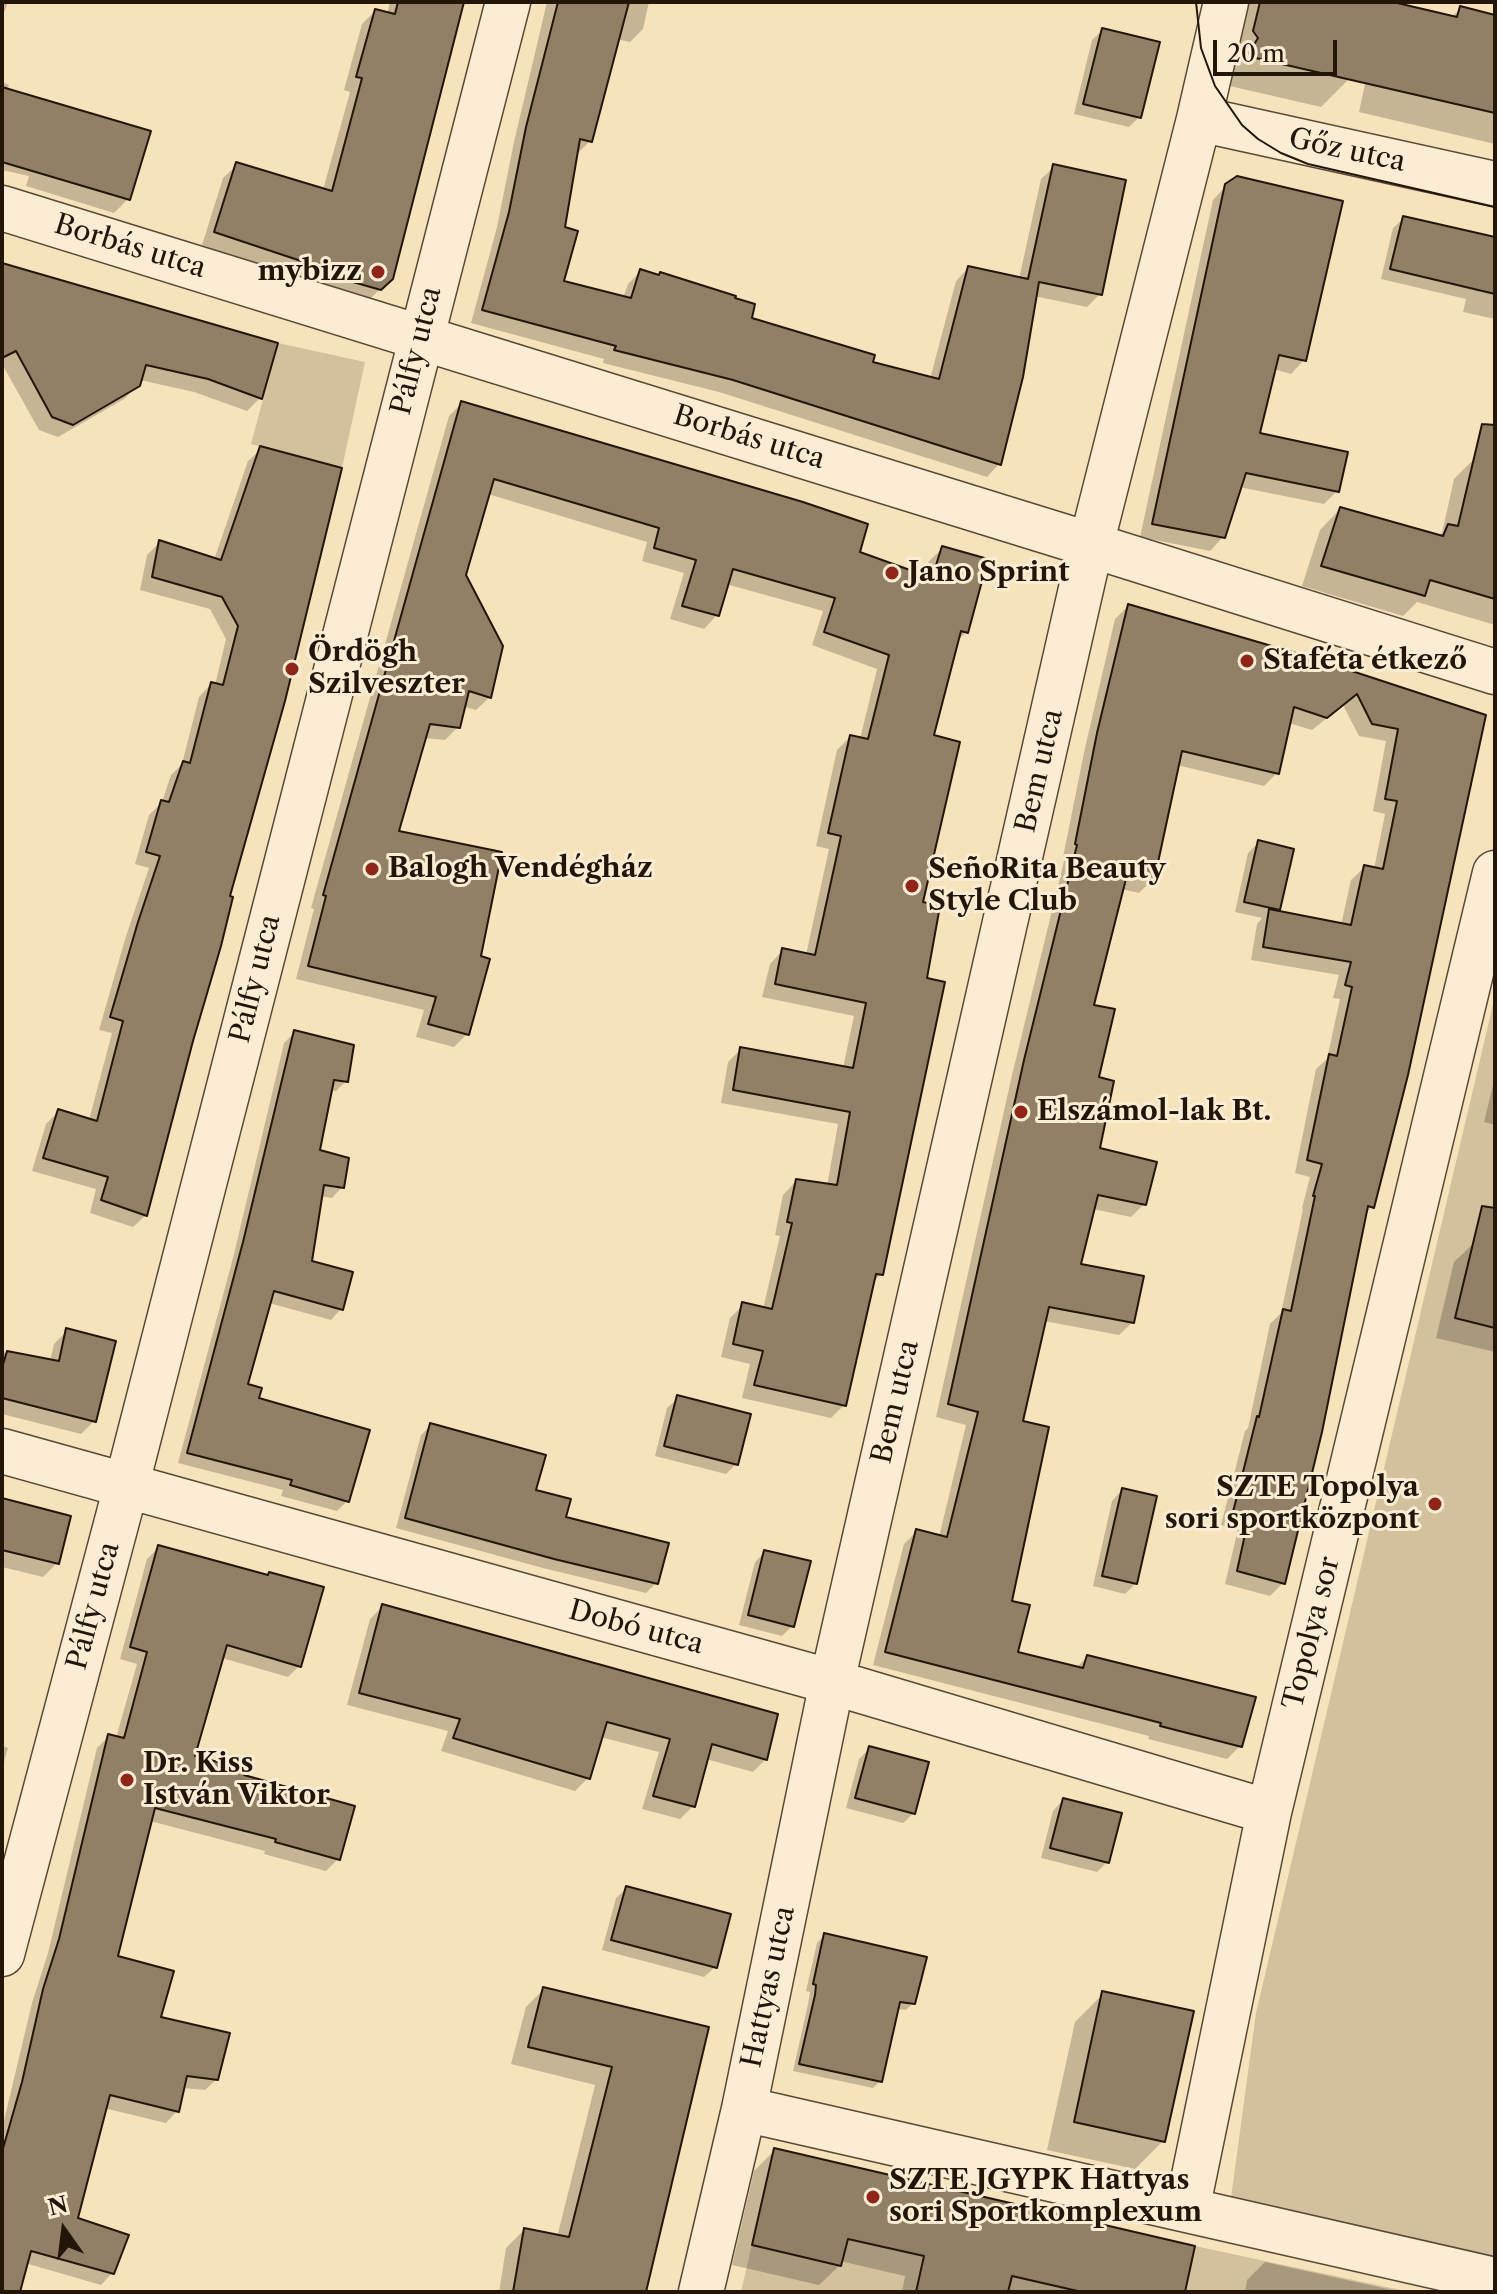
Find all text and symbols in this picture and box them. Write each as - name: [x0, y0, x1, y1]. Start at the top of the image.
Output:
- scale bar: [1217, 24, 1341, 74]
- text: 20 m: [1227, 39, 1285, 68]
- street label: Gőz utca: [1286, 122, 1408, 180]
- street label: Borbás utca: [50, 208, 210, 286]
- place label: mybizz: [258, 255, 362, 289]
- marker: mybizz: [369, 263, 387, 281]
- street label: Pálfy utca: [385, 283, 449, 419]
- street label: Borbás utca: [669, 399, 829, 477]
- place label: Jano Sprint: [908, 556, 1069, 590]
- marker: Jano Sprint: [883, 564, 901, 582]
- place label: Ördögh Szilveszter: [308, 636, 465, 702]
- place label: Staféta étkező: [1263, 644, 1467, 678]
- marker: Staféta étkező: [1238, 652, 1256, 670]
- marker: Ördögh Szilveszter: [283, 660, 301, 678]
- street label: Bem utca: [1010, 706, 1070, 836]
- place label: Balogh Vendégház: [388, 852, 653, 886]
- place label: SeñoRita Beauty Style Club: [928, 853, 1166, 919]
- marker: Balogh Vendégház: [363, 860, 381, 878]
- marker: SeñoRita Beauty Style Club: [903, 877, 921, 895]
- street label: Pálfy utca: [224, 911, 288, 1047]
- place label: Elszámol-lak Bt.: [1037, 1095, 1271, 1129]
- marker: Elszámol-lak Bt.: [1012, 1103, 1030, 1121]
- street label: Bem utca: [866, 1337, 926, 1467]
- place label: SZTE Topolya sori sportközpont: [1165, 1471, 1419, 1537]
- marker: SZTE Topolya sori sportközpont: [1426, 1495, 1444, 1513]
- street label: Pálfy utca: [61, 1538, 127, 1674]
- street label: Topolya sor: [1277, 1553, 1347, 1713]
- street label: Dobó utca: [565, 1594, 707, 1662]
- place label: Dr. Kiss István Viktor: [143, 1747, 330, 1813]
- marker: Dr. Kiss István Viktor: [118, 1771, 136, 1789]
- street label: Hattyas utca: [735, 1903, 803, 2071]
- place label: SZTE JGYPK Hattyas sori Sportkomplexum: [889, 2164, 1202, 2230]
- marker: SZTE JGYPK Hattyas sori Sportkomplexum: [864, 2188, 882, 2206]
- north arrow: [24, 2190, 104, 2270]
- text: N: [46, 2191, 71, 2222]

